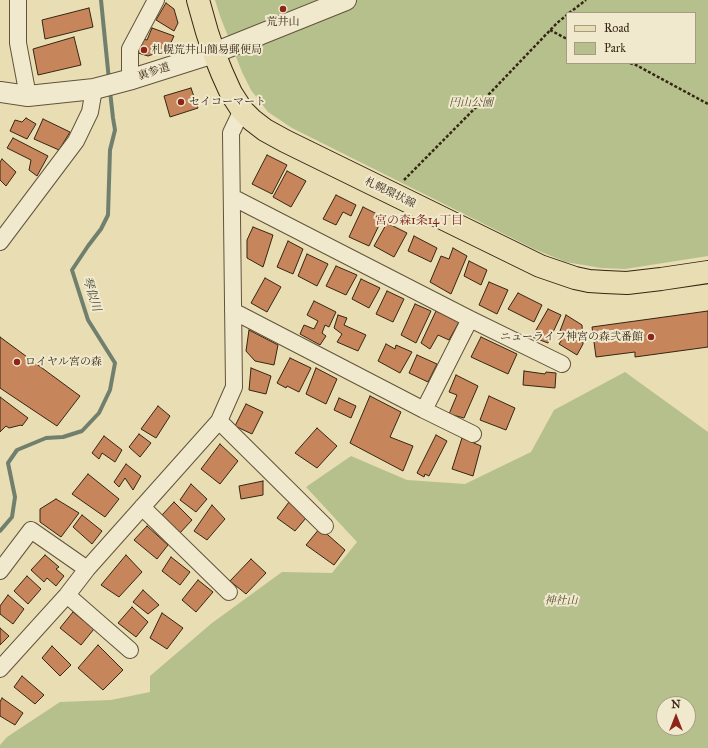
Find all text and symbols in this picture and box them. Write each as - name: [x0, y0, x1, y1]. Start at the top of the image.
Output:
- marker: 荒井山: [278, 4, 288, 14]
- legend: [566, 12, 696, 64]
- place label: 荒井山: [267, 15, 299, 29]
- text: Road: [604, 21, 630, 35]
- text: Park: [604, 41, 626, 55]
- place label: 札幌荒井山簡易郵便局: [152, 43, 262, 57]
- marker: 札幌荒井山簡易郵便局: [139, 45, 149, 55]
- street label: 裏参道: [136, 61, 172, 83]
- place label: セイコーマート: [189, 95, 266, 109]
- park label: 円山公園: [449, 96, 493, 110]
- marker: セイコーマート: [176, 97, 186, 107]
- street label: 札幌環状線: [362, 175, 418, 211]
- district label: 宮の森1条14丁目: [375, 214, 463, 228]
- water label: 琴似川: [79, 275, 103, 313]
- place label: ニューライフ神宮の森弐番館: [500, 330, 643, 344]
- marker: ニューライフ神宮の森弐番館: [646, 332, 656, 342]
- place label: ロイヤル宮の森: [25, 355, 102, 369]
- marker: ロイヤル宮の森: [12, 357, 22, 367]
- park label: 神社山: [545, 594, 577, 608]
- north arrow: [656, 696, 696, 736]
- text: N: [671, 698, 681, 711]

